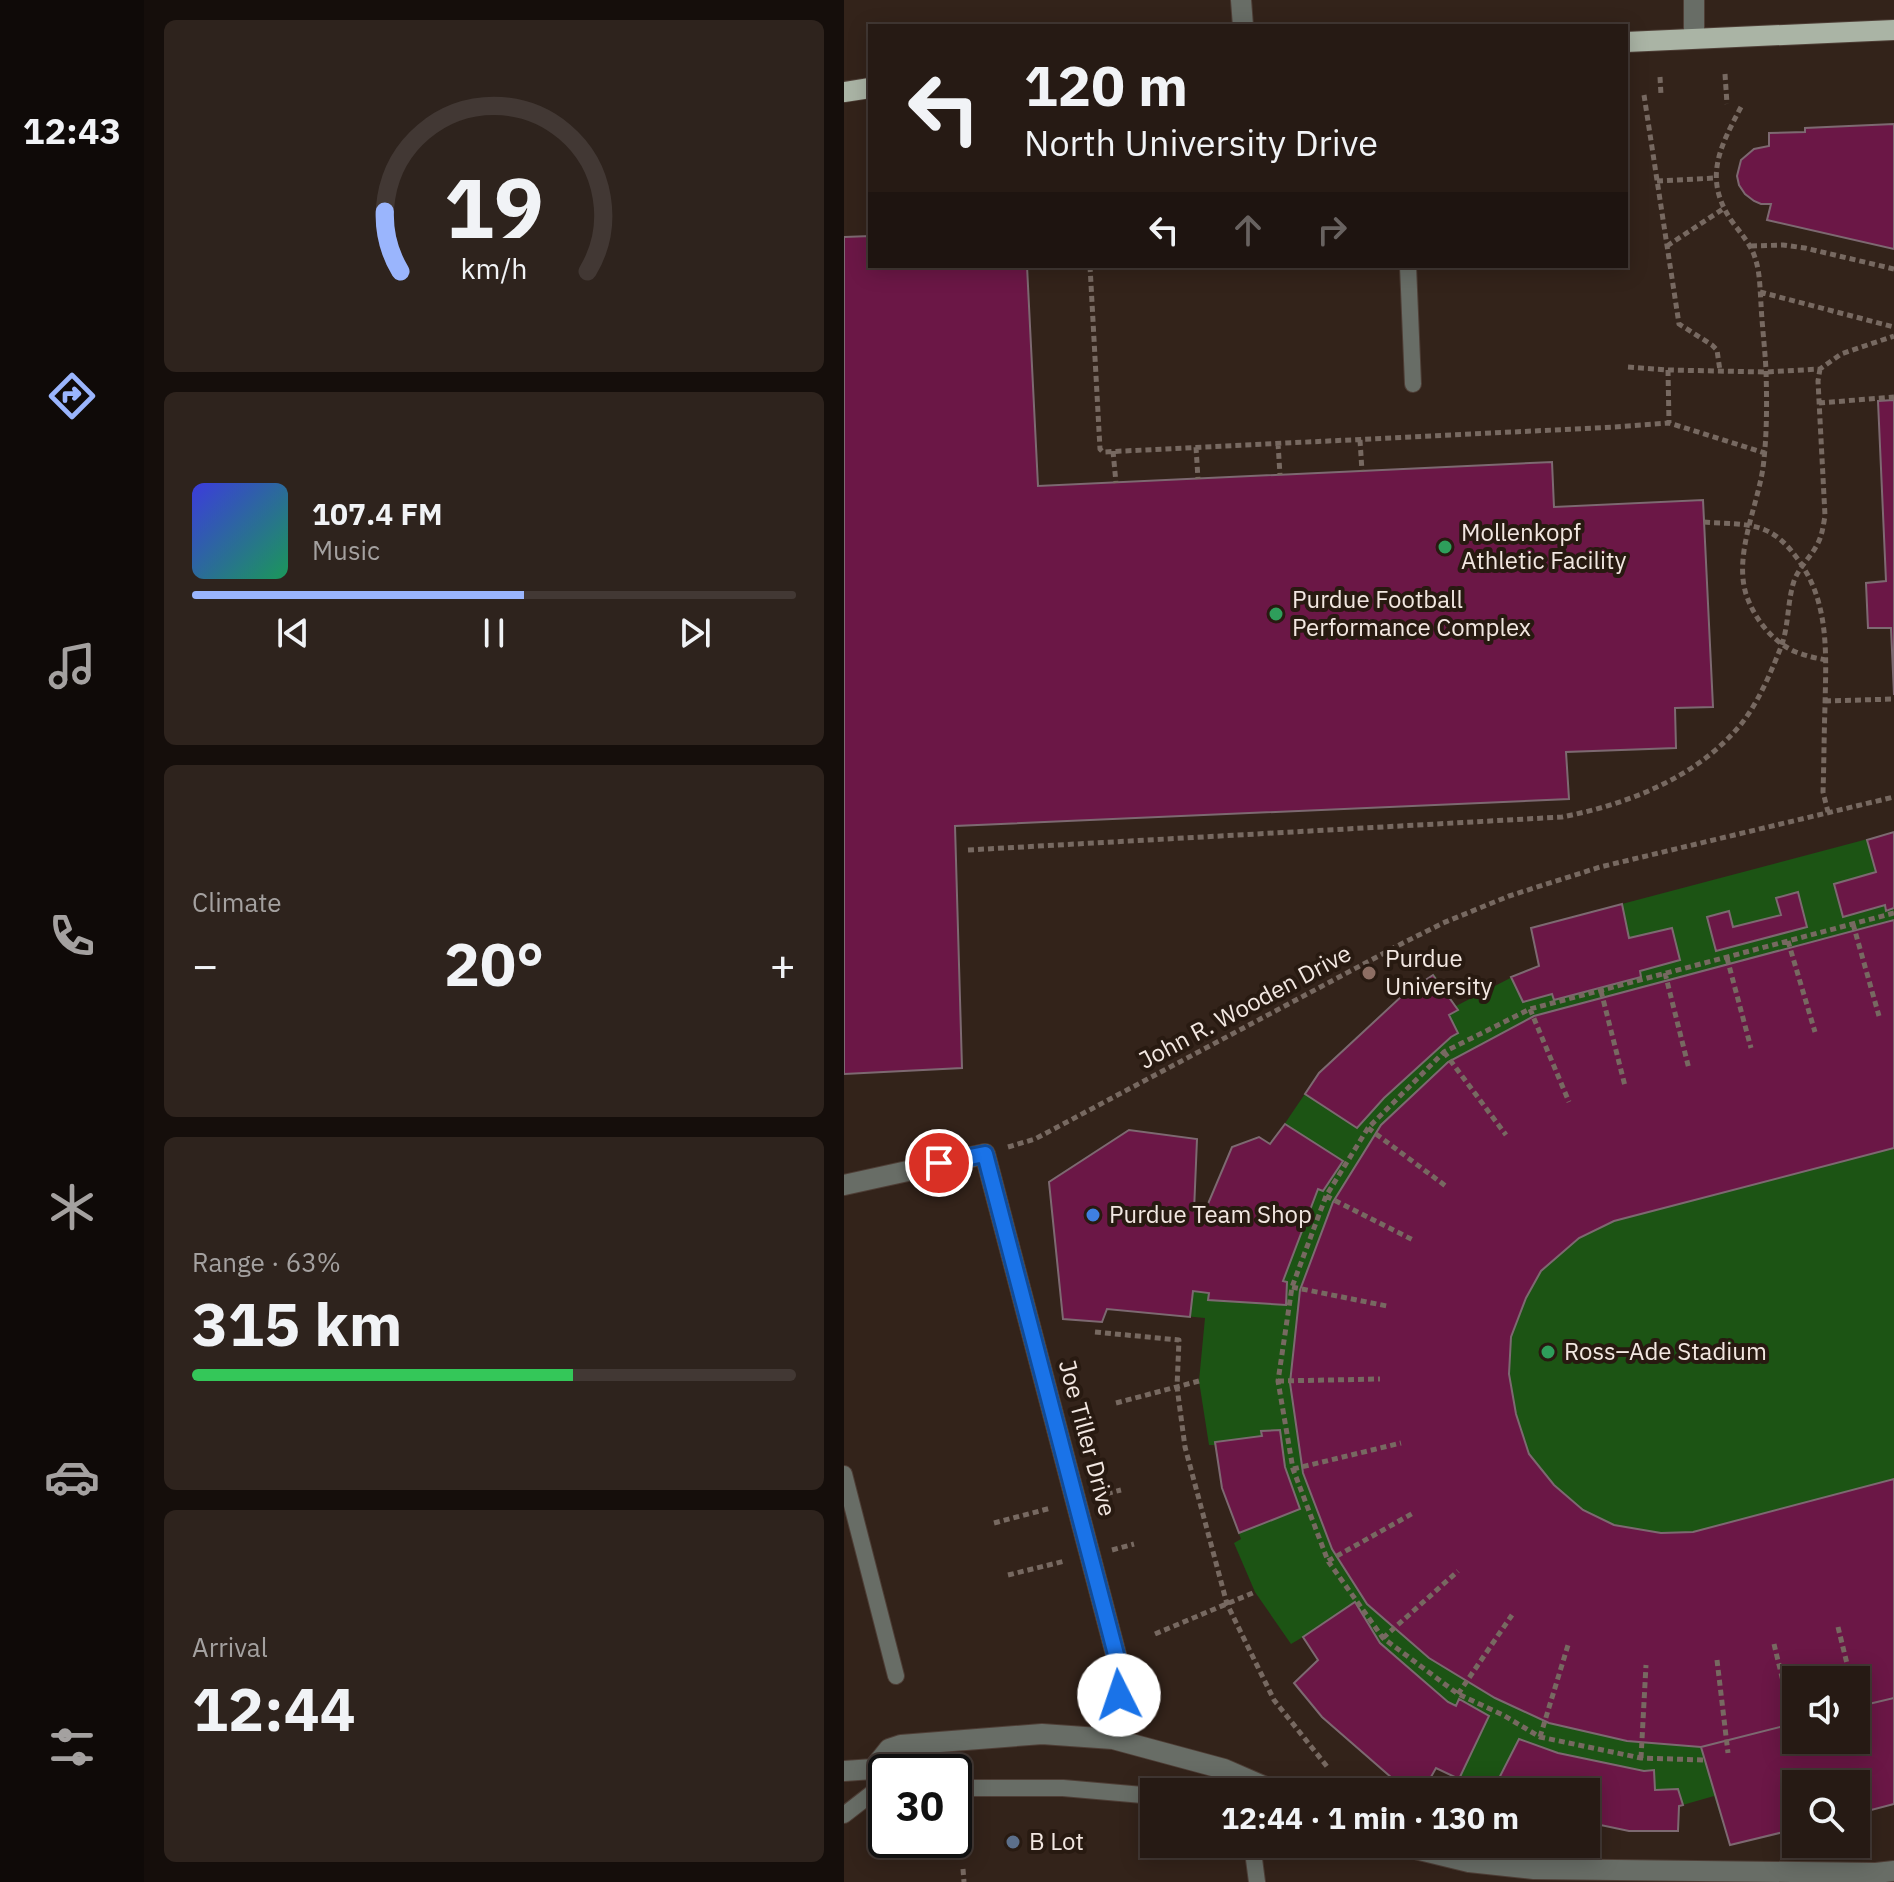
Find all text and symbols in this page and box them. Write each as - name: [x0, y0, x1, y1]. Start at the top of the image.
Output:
- text: 120 m: [1024, 49, 1188, 121]
- icon: left: [892, 56, 996, 160]
- text: 12:43: [23, 107, 121, 154]
- text: North University Drive: [1024, 119, 1378, 166]
- text: 19: [444, 153, 544, 261]
- icon: left: [1142, 208, 1186, 252]
- icon: ahead: [1226, 208, 1270, 252]
- icon: right: [1310, 208, 1354, 252]
- text: km/h: [460, 250, 528, 287]
- icon: directions: [44, 368, 100, 424]
- text: 107.4 FM: [312, 494, 443, 533]
- place label: Mollenkopf Athletic Facility: [1461, 516, 1627, 576]
- text: Music: [312, 533, 380, 567]
- marker: Mollenkopf Athletic Facility: [1436, 538, 1454, 556]
- place label: Purdue Football Performance Complex: [1292, 583, 1531, 643]
- marker: Purdue Football Performance Complex: [1267, 605, 1285, 623]
- icon: previous: [271, 611, 315, 655]
- icon: pause: [472, 611, 516, 655]
- icon: next: [673, 611, 717, 655]
- icon: music: [44, 638, 100, 694]
- text: Climate: [192, 885, 282, 919]
- icon: phone: [44, 908, 100, 964]
- text: 20°: [444, 924, 544, 1003]
- text: −: [192, 936, 218, 993]
- text: +: [770, 936, 796, 993]
- street label: John R. Wooden Drive: [1133, 937, 1356, 1076]
- place label: Purdue University: [1385, 942, 1493, 1002]
- marker: Purdue University: [1360, 964, 1378, 982]
- pin: [905, 1129, 973, 1197]
- icon: arrive: [917, 1141, 961, 1185]
- icon: climate: [44, 1179, 100, 1235]
- place label: Purdue Team Shop: [1109, 1198, 1312, 1230]
- marker: Purdue Team Shop: [1084, 1206, 1102, 1224]
- text: Range · 63%: [192, 1245, 341, 1279]
- text: 315 km: [192, 1284, 402, 1363]
- place label: Ross–Ade Stadium: [1564, 1335, 1767, 1367]
- marker: Ross–Ade Stadium: [1539, 1343, 1557, 1361]
- street label: Joe Tiller Drive: [1052, 1356, 1124, 1519]
- icon: car: [44, 1449, 100, 1505]
- text: Arrival: [192, 1630, 268, 1664]
- position arrow: [1077, 1653, 1161, 1737]
- map controls: [1782, 1666, 1870, 1858]
- button: sound: [1782, 1666, 1870, 1754]
- text: 12:44: [192, 1669, 356, 1748]
- icon: filters: [44, 1719, 100, 1775]
- speed limit sign: 30: [868, 1754, 972, 1858]
- button: search: [1782, 1770, 1870, 1858]
- text: 12:44 · 1 min · 130 m: [1221, 1798, 1519, 1837]
- place label: B Lot: [1029, 1825, 1084, 1857]
- marker: B Lot: [1004, 1833, 1022, 1851]

